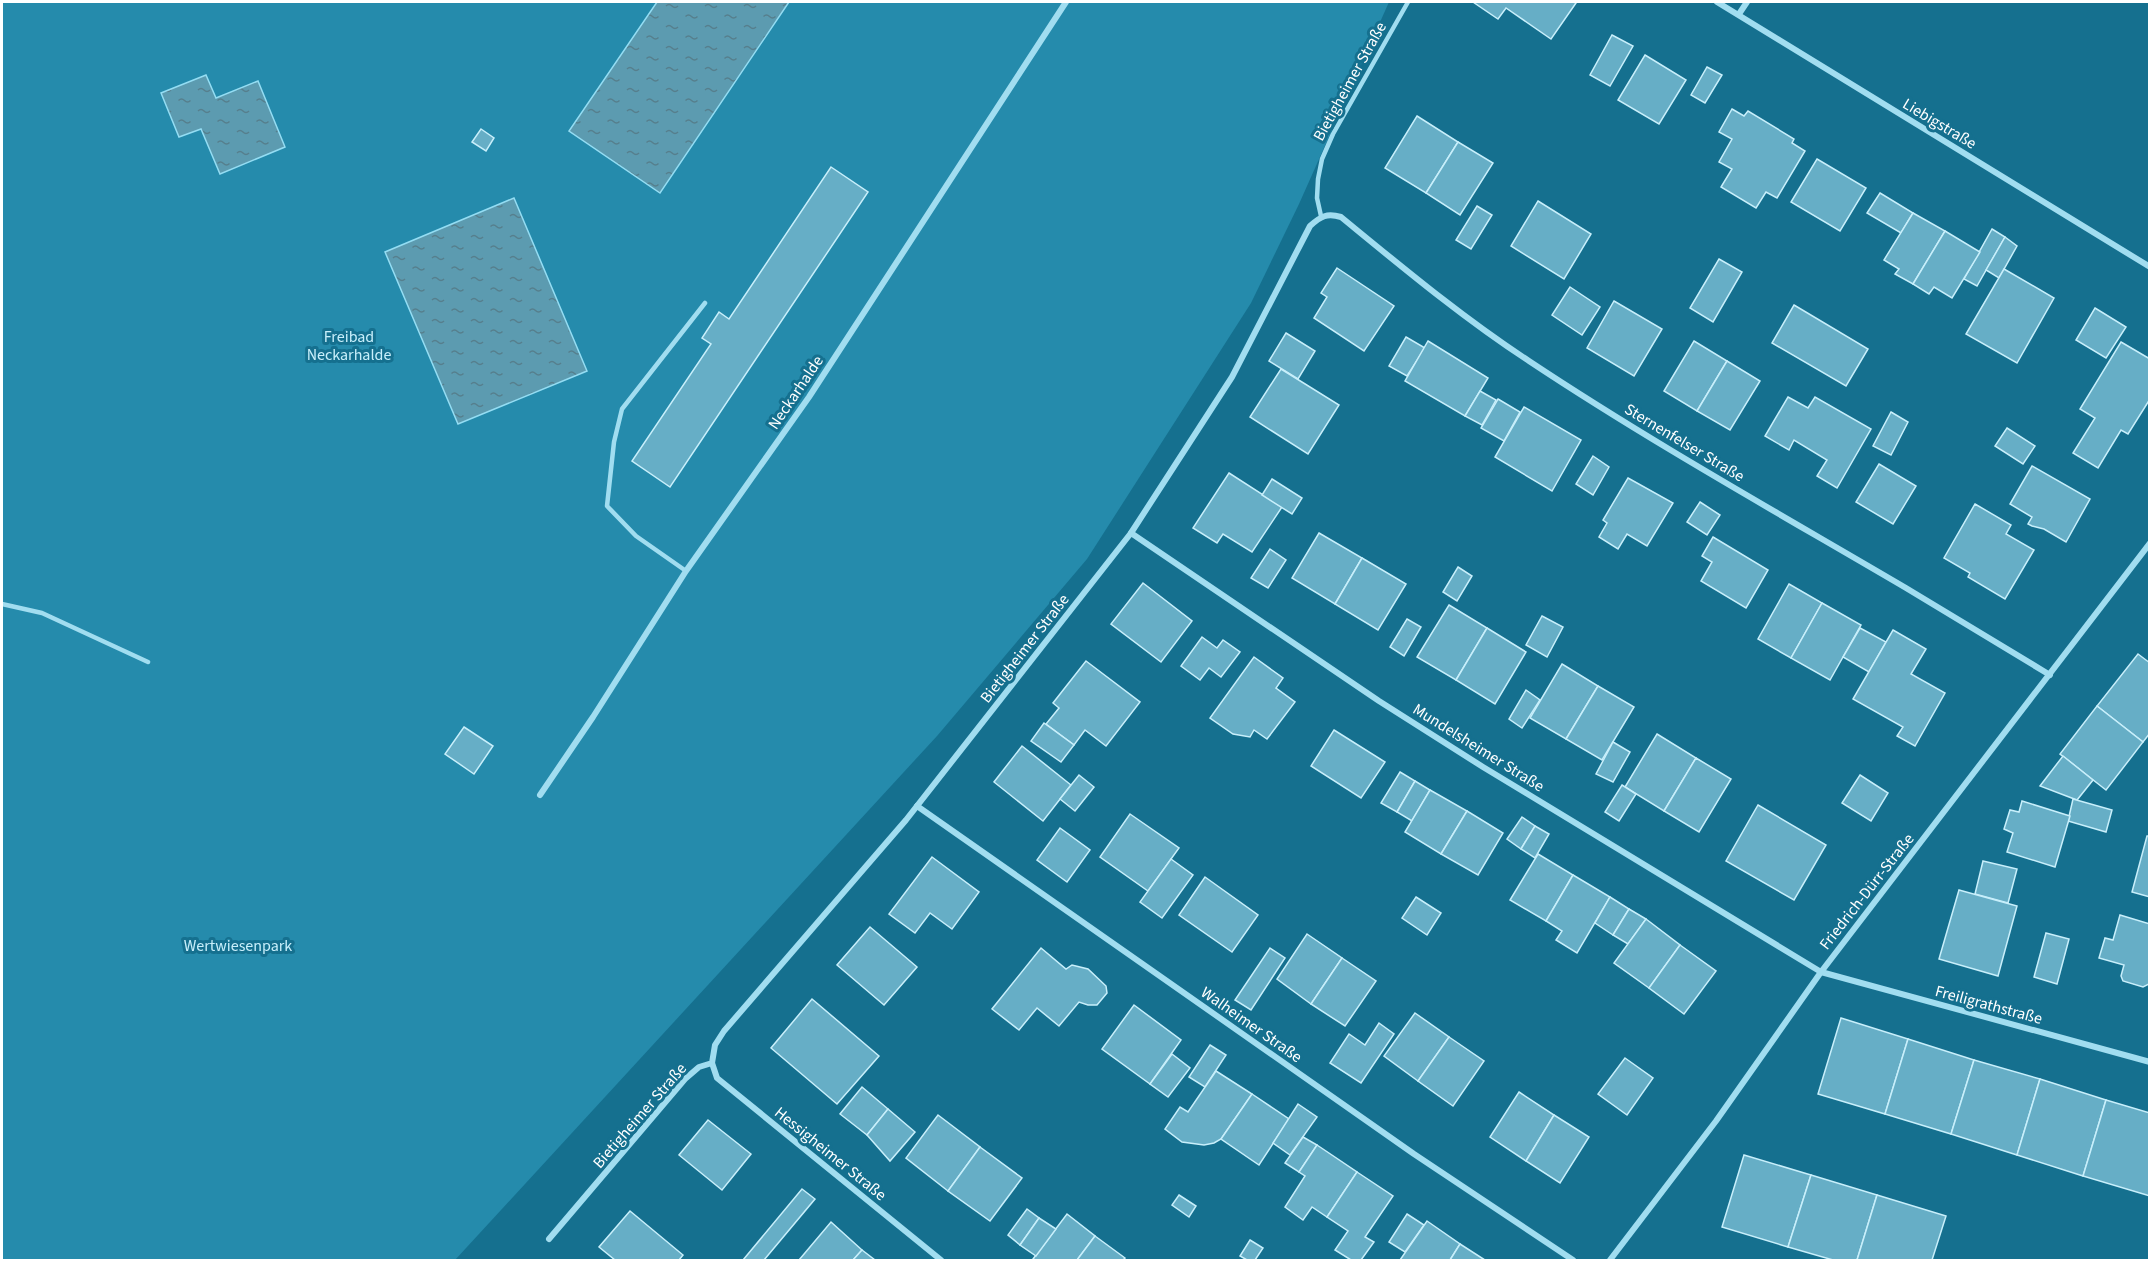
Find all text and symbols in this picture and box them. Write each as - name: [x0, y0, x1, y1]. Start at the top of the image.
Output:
- street label: Bietigheimer Straße: [1308, 18, 1392, 145]
- street label: Liebigstraße: [1898, 93, 1981, 155]
- park label: Freibad Neckarhalde: [307, 326, 391, 366]
- street label: Neckarhalde: [763, 351, 829, 434]
- street label: Sternenfelser Straße: [1620, 398, 1749, 487]
- street label: Bietigheimer Straße: [975, 589, 1074, 708]
- street label: Mundelsheimer Straße: [1409, 698, 1548, 797]
- street label: Friedrich-Dürr-Straße: [1814, 829, 1919, 954]
- park label: Wertwiesenpark: [184, 935, 292, 957]
- street label: Freiligrathstraße: [1933, 980, 2045, 1030]
- street label: Walheimer Straße: [1196, 982, 1307, 1068]
- street label: Bietigheimer Straße: [588, 1058, 692, 1173]
- street label: Hessigheimer Straße: [770, 1102, 891, 1206]

